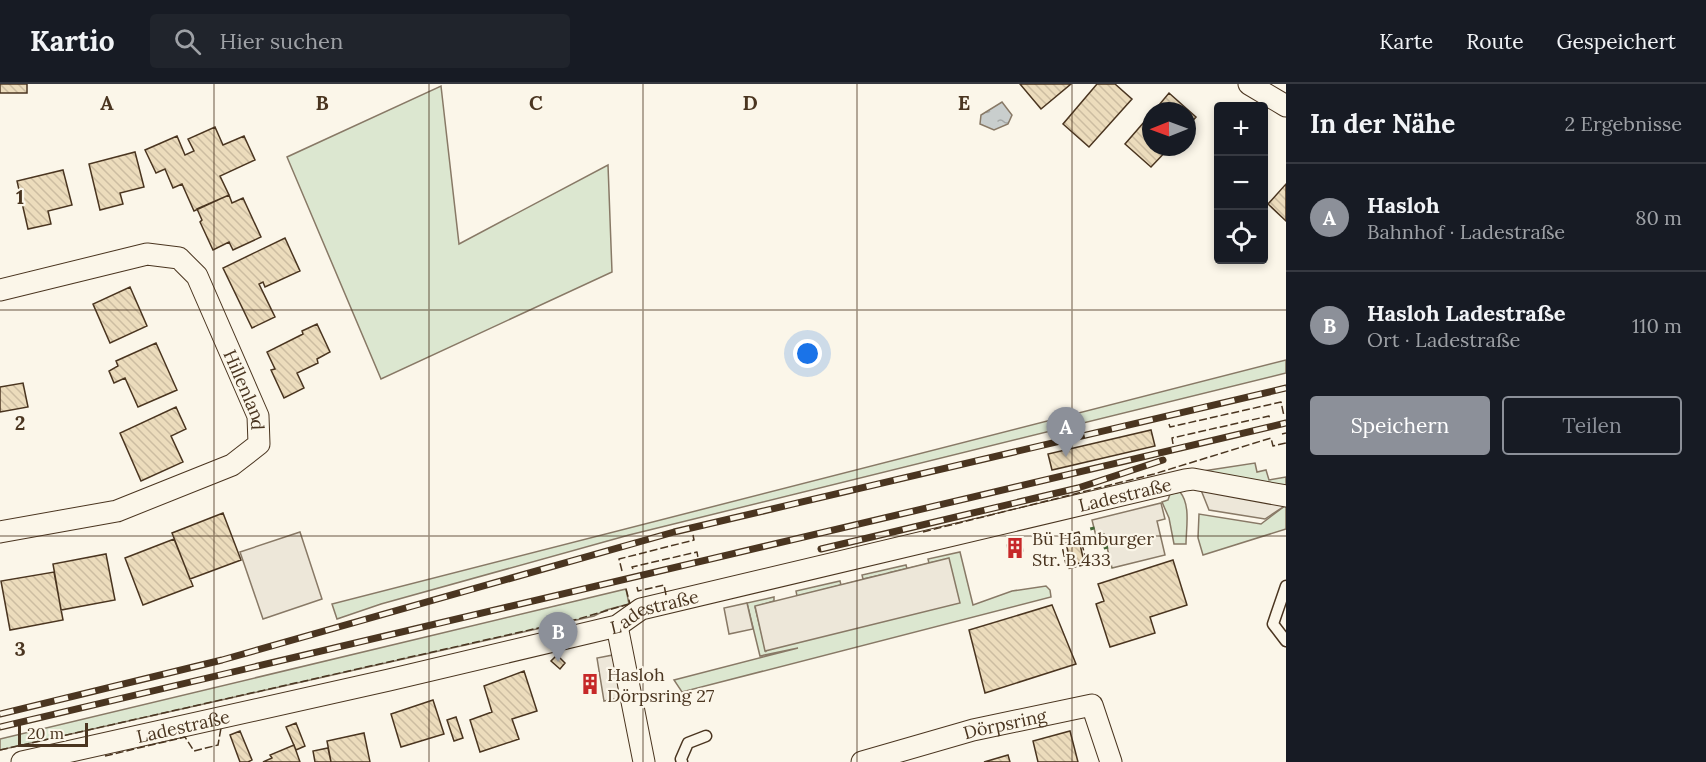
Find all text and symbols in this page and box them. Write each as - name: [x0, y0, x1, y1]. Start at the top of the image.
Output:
- search box: [150, 14, 570, 68]
- text: Kartio: [30, 23, 114, 59]
- icon: search: [171, 25, 204, 58]
- text: Hier suchen: [219, 27, 343, 55]
- text: Karte: [1379, 28, 1433, 55]
- text: Route: [1466, 28, 1524, 55]
- text: Gespeichert: [1557, 28, 1676, 55]
- text: A: [100, 90, 114, 115]
- text: B: [315, 90, 329, 115]
- text: C: [529, 90, 543, 115]
- text: D: [742, 90, 758, 115]
- text: E: [958, 90, 970, 115]
- north arrow: [1142, 102, 1196, 156]
- map controls: [1214, 102, 1268, 264]
- button: +: [1214, 102, 1268, 156]
- text: In der Nähe: [1310, 107, 1455, 140]
- text: 2 Ergebnisse: [1564, 111, 1682, 136]
- button: −: [1214, 156, 1268, 210]
- text: 1: [16, 184, 24, 209]
- text: Hasloh: [1367, 191, 1440, 219]
- text: A: [1323, 205, 1336, 230]
- text: 80 m: [1635, 205, 1682, 230]
- button: locate: [1214, 210, 1268, 264]
- text: Bahnhof · Ladestraße: [1367, 219, 1565, 244]
- text: Hasloh Ladestraße: [1367, 299, 1566, 327]
- text: B: [1323, 313, 1336, 338]
- text: 110 m: [1632, 313, 1682, 338]
- text: Ort · Ladestraße: [1367, 327, 1520, 352]
- your location: [793, 339, 822, 368]
- street label: Hillenland: [219, 346, 270, 431]
- button: Speichern: [1310, 396, 1490, 455]
- button: Teilen: [1502, 396, 1682, 455]
- pin: A: [1046, 408, 1086, 457]
- text: 2: [15, 410, 25, 435]
- street label: Ladestraße: [1076, 472, 1174, 516]
- place label: Bü Hamburger Str. B 433: [1032, 527, 1154, 571]
- building icon: Bü Hamburger Str. B 433: [1003, 536, 1027, 560]
- street label: Ladestraße: [608, 584, 701, 639]
- pin: B: [538, 612, 578, 662]
- text: 3: [14, 636, 26, 661]
- place label: Hasloh Dörpsring 27: [607, 663, 714, 707]
- building icon: Hasloh Dörpsring 27: [578, 672, 602, 696]
- street label: Dörpsring: [960, 703, 1050, 744]
- street label: Ladestraße: [134, 704, 232, 748]
- scale bar: [18, 720, 88, 748]
- text: 20 m: [27, 723, 64, 743]

